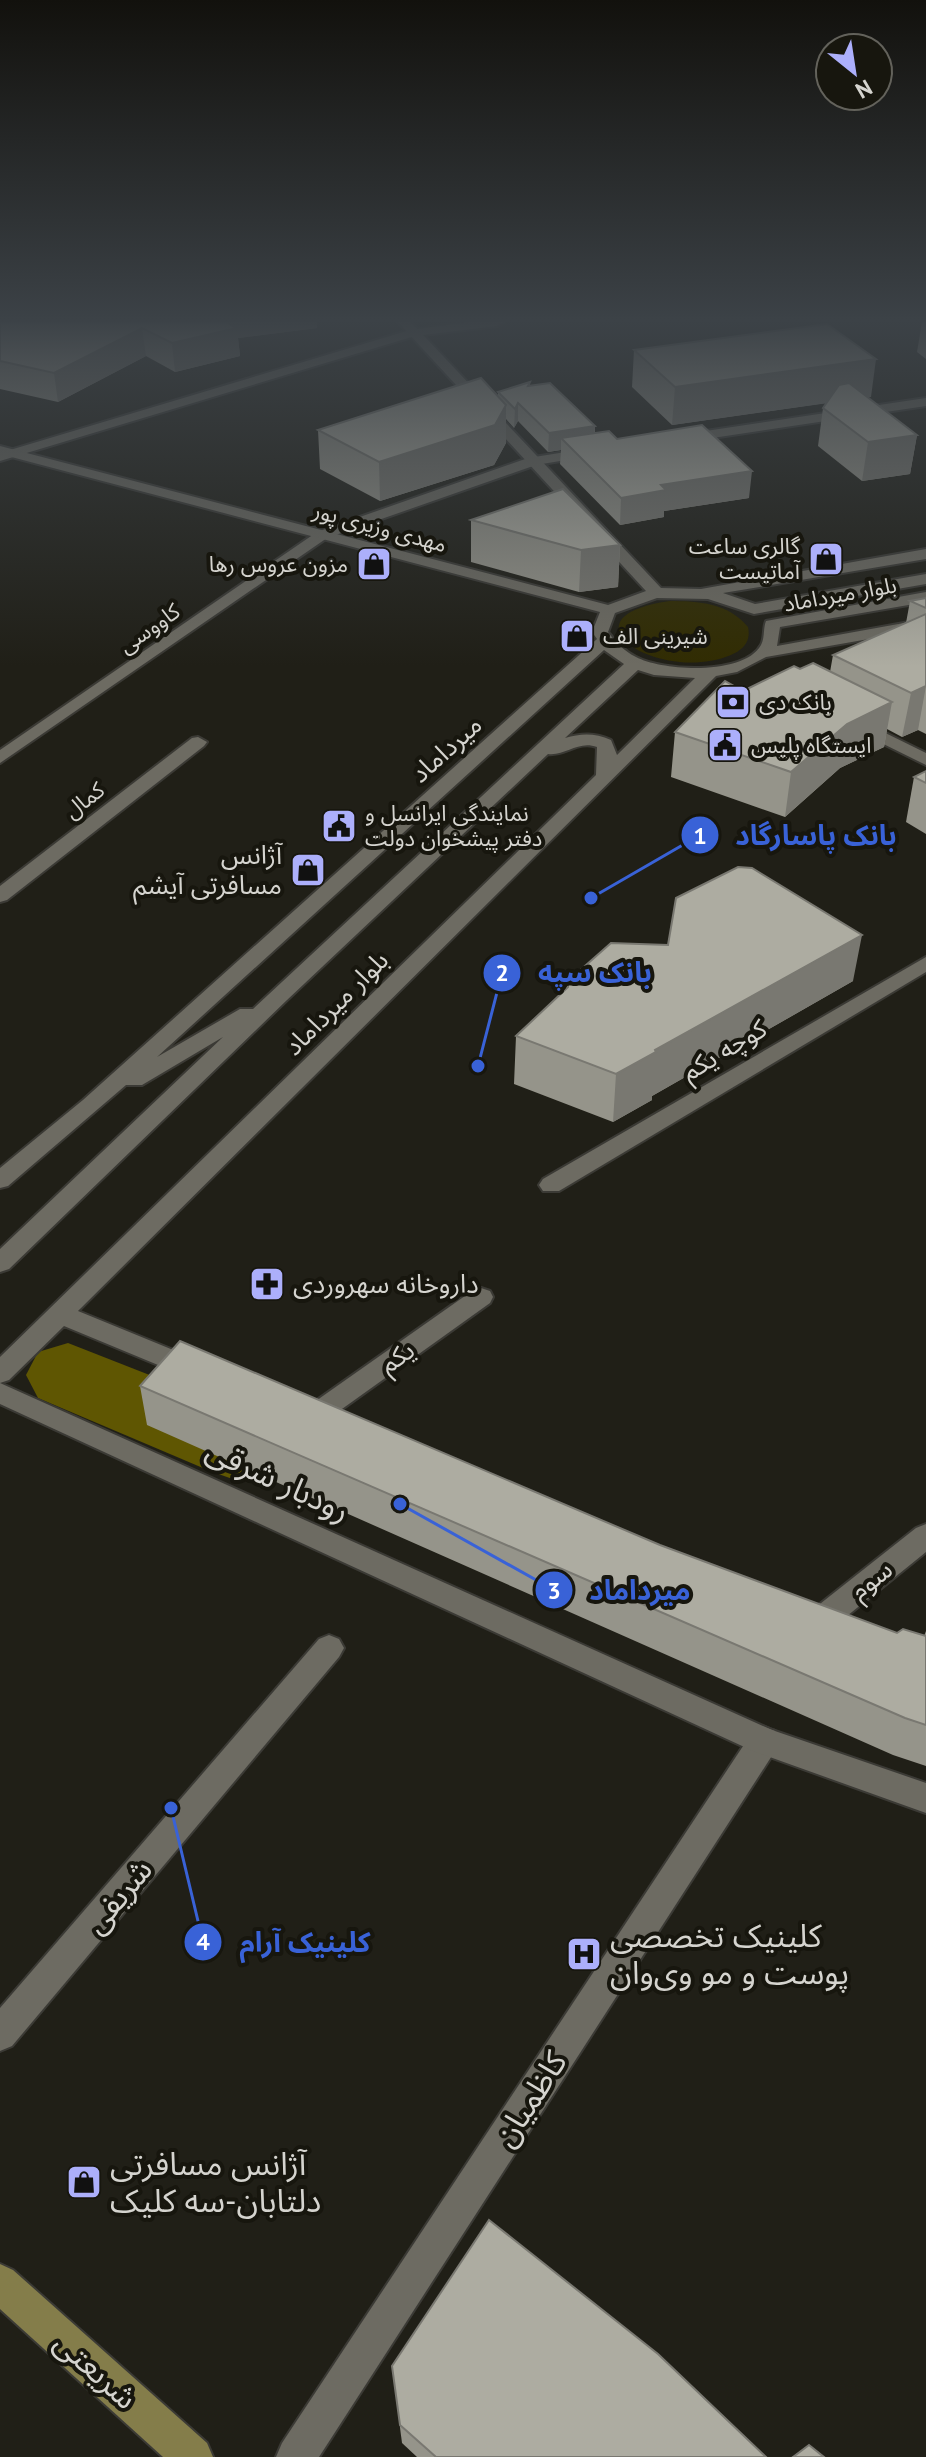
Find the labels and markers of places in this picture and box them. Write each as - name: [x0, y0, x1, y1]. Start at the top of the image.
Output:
- place label: گالری ساعت آماتیست: [689, 532, 802, 585]
- shop icon: گالری ساعت آماتیست: [807, 540, 845, 578]
- shop icon: مزون عروس رها: [355, 545, 393, 583]
- place label: مزون عروس رها: [209, 550, 348, 578]
- shop icon: شیرینی الف: [558, 617, 596, 655]
- place label: شیرینی الف: [603, 622, 708, 650]
- bank icon: بانک دی: [714, 683, 752, 721]
- place label: بانک دی: [759, 688, 832, 716]
- public building icon: ایستگاه پلیس: [706, 726, 744, 764]
- place label: ایستگاه پلیس: [751, 731, 871, 760]
- place label: نمایندگی ایرانسل و دفتر پیشخوان دولت: [365, 799, 542, 853]
- public building icon: نمایندگی ایرانسل و دفتر پیشخوان دولت: [320, 807, 358, 845]
- callout: بانک پاسارگاد: [680, 809, 913, 861]
- place label: آژانس مسافرتی آیشم: [133, 838, 283, 905]
- shop icon: آژانس مسافرتی آیشم: [289, 851, 327, 889]
- callout: بانک سپه: [482, 947, 668, 999]
- pharmacy icon: داروخانه سهروردی: [248, 1265, 286, 1303]
- place label: داروخانه سهروردی: [293, 1267, 479, 1300]
- callout: میرداماد: [534, 1564, 707, 1616]
- place label: کلینیک تخصصی پوست و مو وی‌وان: [610, 1914, 849, 1993]
- callout: کلینیک آرام: [183, 1916, 386, 1968]
- hospital icon: کلینیک تخصصی پوست و مو وی‌وان: [565, 1935, 603, 1973]
- place label: آژانس مسافرتی دلتابان-سه کلیک: [110, 2142, 321, 2221]
- shop icon: آژانس مسافرتی دلتابان-سه کلیک: [65, 2163, 103, 2201]

